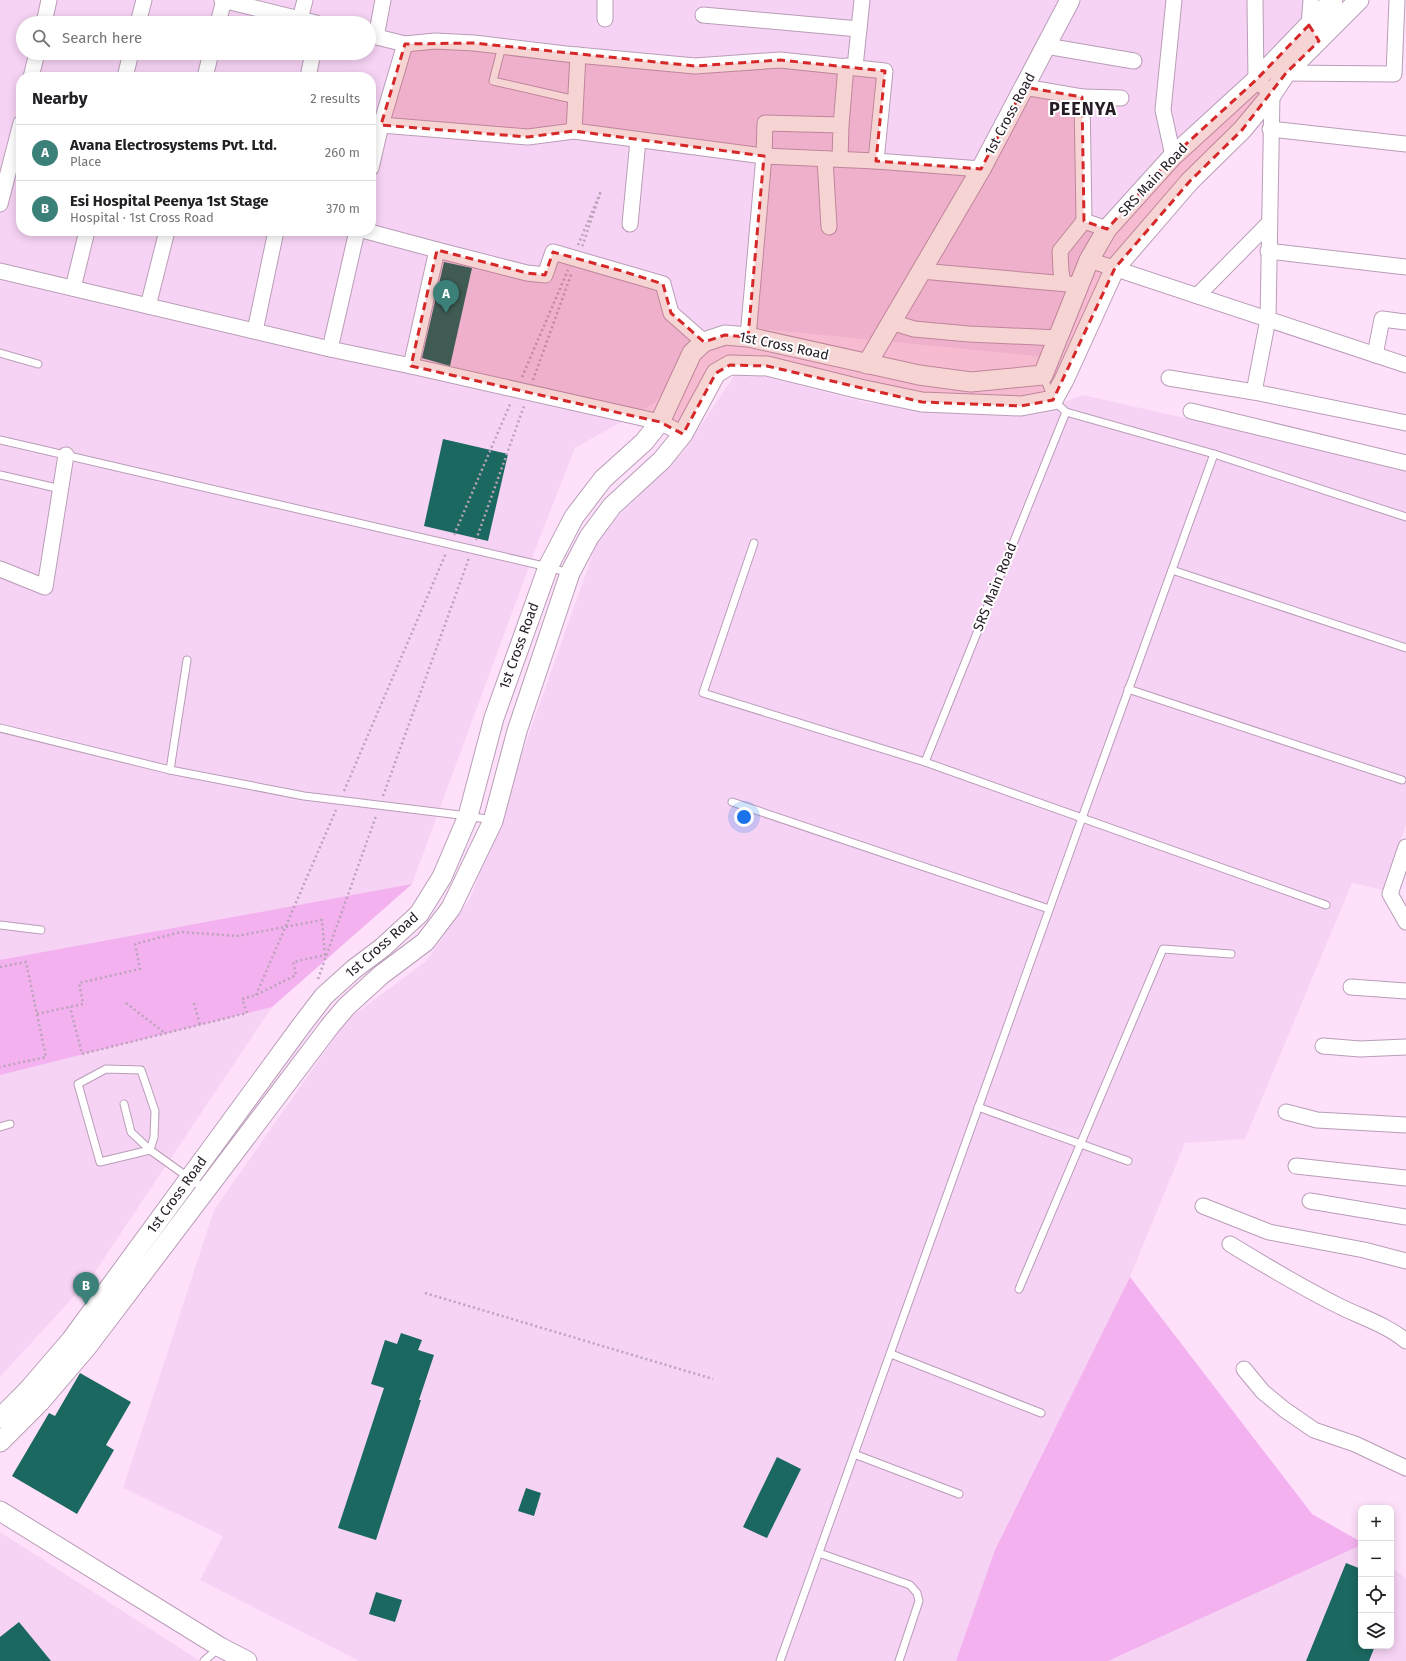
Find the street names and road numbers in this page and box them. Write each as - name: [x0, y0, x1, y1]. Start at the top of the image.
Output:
- street label: 1st Cross Road: [981, 70, 1039, 158]
- street label: SRS Main Road: [1115, 140, 1191, 220]
- street label: 1st Cross Road: [738, 328, 830, 364]
- street label: SRS Main Road: [970, 540, 1020, 634]
- street label: 1st Cross Road: [495, 600, 543, 692]
- street label: 1st Cross Road: [342, 909, 422, 981]
- street label: 1st Cross Road: [143, 1153, 211, 1237]

